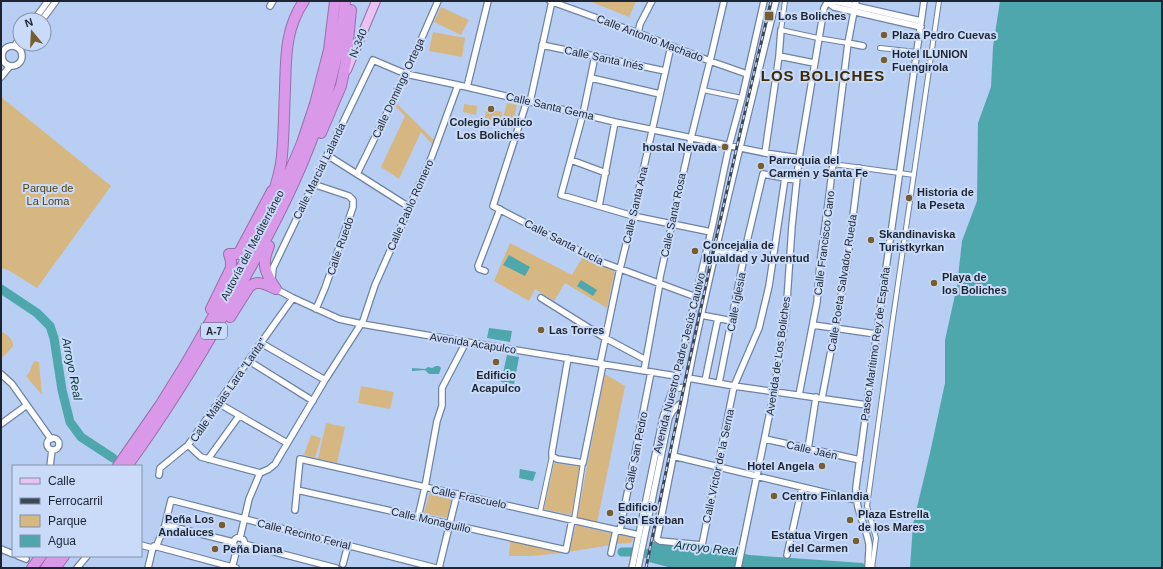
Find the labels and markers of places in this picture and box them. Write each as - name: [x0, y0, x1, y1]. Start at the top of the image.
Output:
- marker: Los Boliches: [763, 10, 775, 22]
- place label: Los Boliches: [778, 10, 846, 22]
- place label: Plaza Pedro Cuevas: [892, 29, 997, 41]
- marker: Plaza Pedro Cuevas: [879, 30, 889, 40]
- place label: Hotel ILUNION Fuengirola: [892, 48, 968, 73]
- marker: Hotel ILUNION Fuengirola: [879, 55, 889, 65]
- marker: Colegio Público Los Boliches: [486, 104, 496, 114]
- place label: Colegio Público Los Boliches: [449, 116, 533, 141]
- place label: hostal Nevada: [642, 141, 718, 153]
- marker: hostal Nevada: [720, 142, 730, 152]
- place label: Parroquia del Carmen y Santa Fe: [769, 154, 868, 179]
- marker: Parroquia del Carmen y Santa Fe: [756, 161, 766, 171]
- place label: Historia de la Peseta: [917, 186, 974, 211]
- marker: Historia de la Peseta: [904, 193, 914, 203]
- place label: Skandinaviska Turistkyrkan: [879, 228, 956, 253]
- marker: Skandinaviska Turistkyrkan: [866, 235, 876, 245]
- place label: Concejalia de Igualdad y Juventud: [703, 239, 809, 264]
- marker: Concejalia de Igualdad y Juventud: [690, 246, 700, 256]
- place label: Playa de los Boliches: [942, 271, 1007, 296]
- marker: Playa de los Boliches: [929, 278, 939, 288]
- place label: Las Torres: [549, 324, 604, 336]
- marker: Las Torres: [536, 325, 546, 335]
- marker: Edificio Acapulco: [491, 357, 501, 367]
- place label: Edificio Acapulco: [471, 369, 521, 394]
- place label: Hotel Angela: [747, 460, 815, 472]
- marker: Hotel Angela: [817, 461, 827, 471]
- place label: Centro Finlandia: [782, 490, 870, 502]
- marker: Centro Finlandia: [769, 491, 779, 501]
- place label: Edificio San Esteban: [618, 501, 684, 526]
- marker: Edificio San Esteban: [605, 508, 615, 518]
- place label: Plaza Estrella de los Mares: [858, 508, 930, 533]
- place label: Peña Los Andaluces: [158, 513, 214, 538]
- marker: Plaza Estrella de los Mares: [845, 515, 855, 525]
- marker: Peña Los Andaluces: [217, 520, 227, 530]
- place label: Estatua Virgen del Carmen: [771, 529, 848, 554]
- marker: Estatua Virgen del Carmen: [851, 536, 861, 546]
- place label: Peña Diana: [223, 543, 283, 555]
- marker: Peña Diana: [210, 544, 220, 554]

